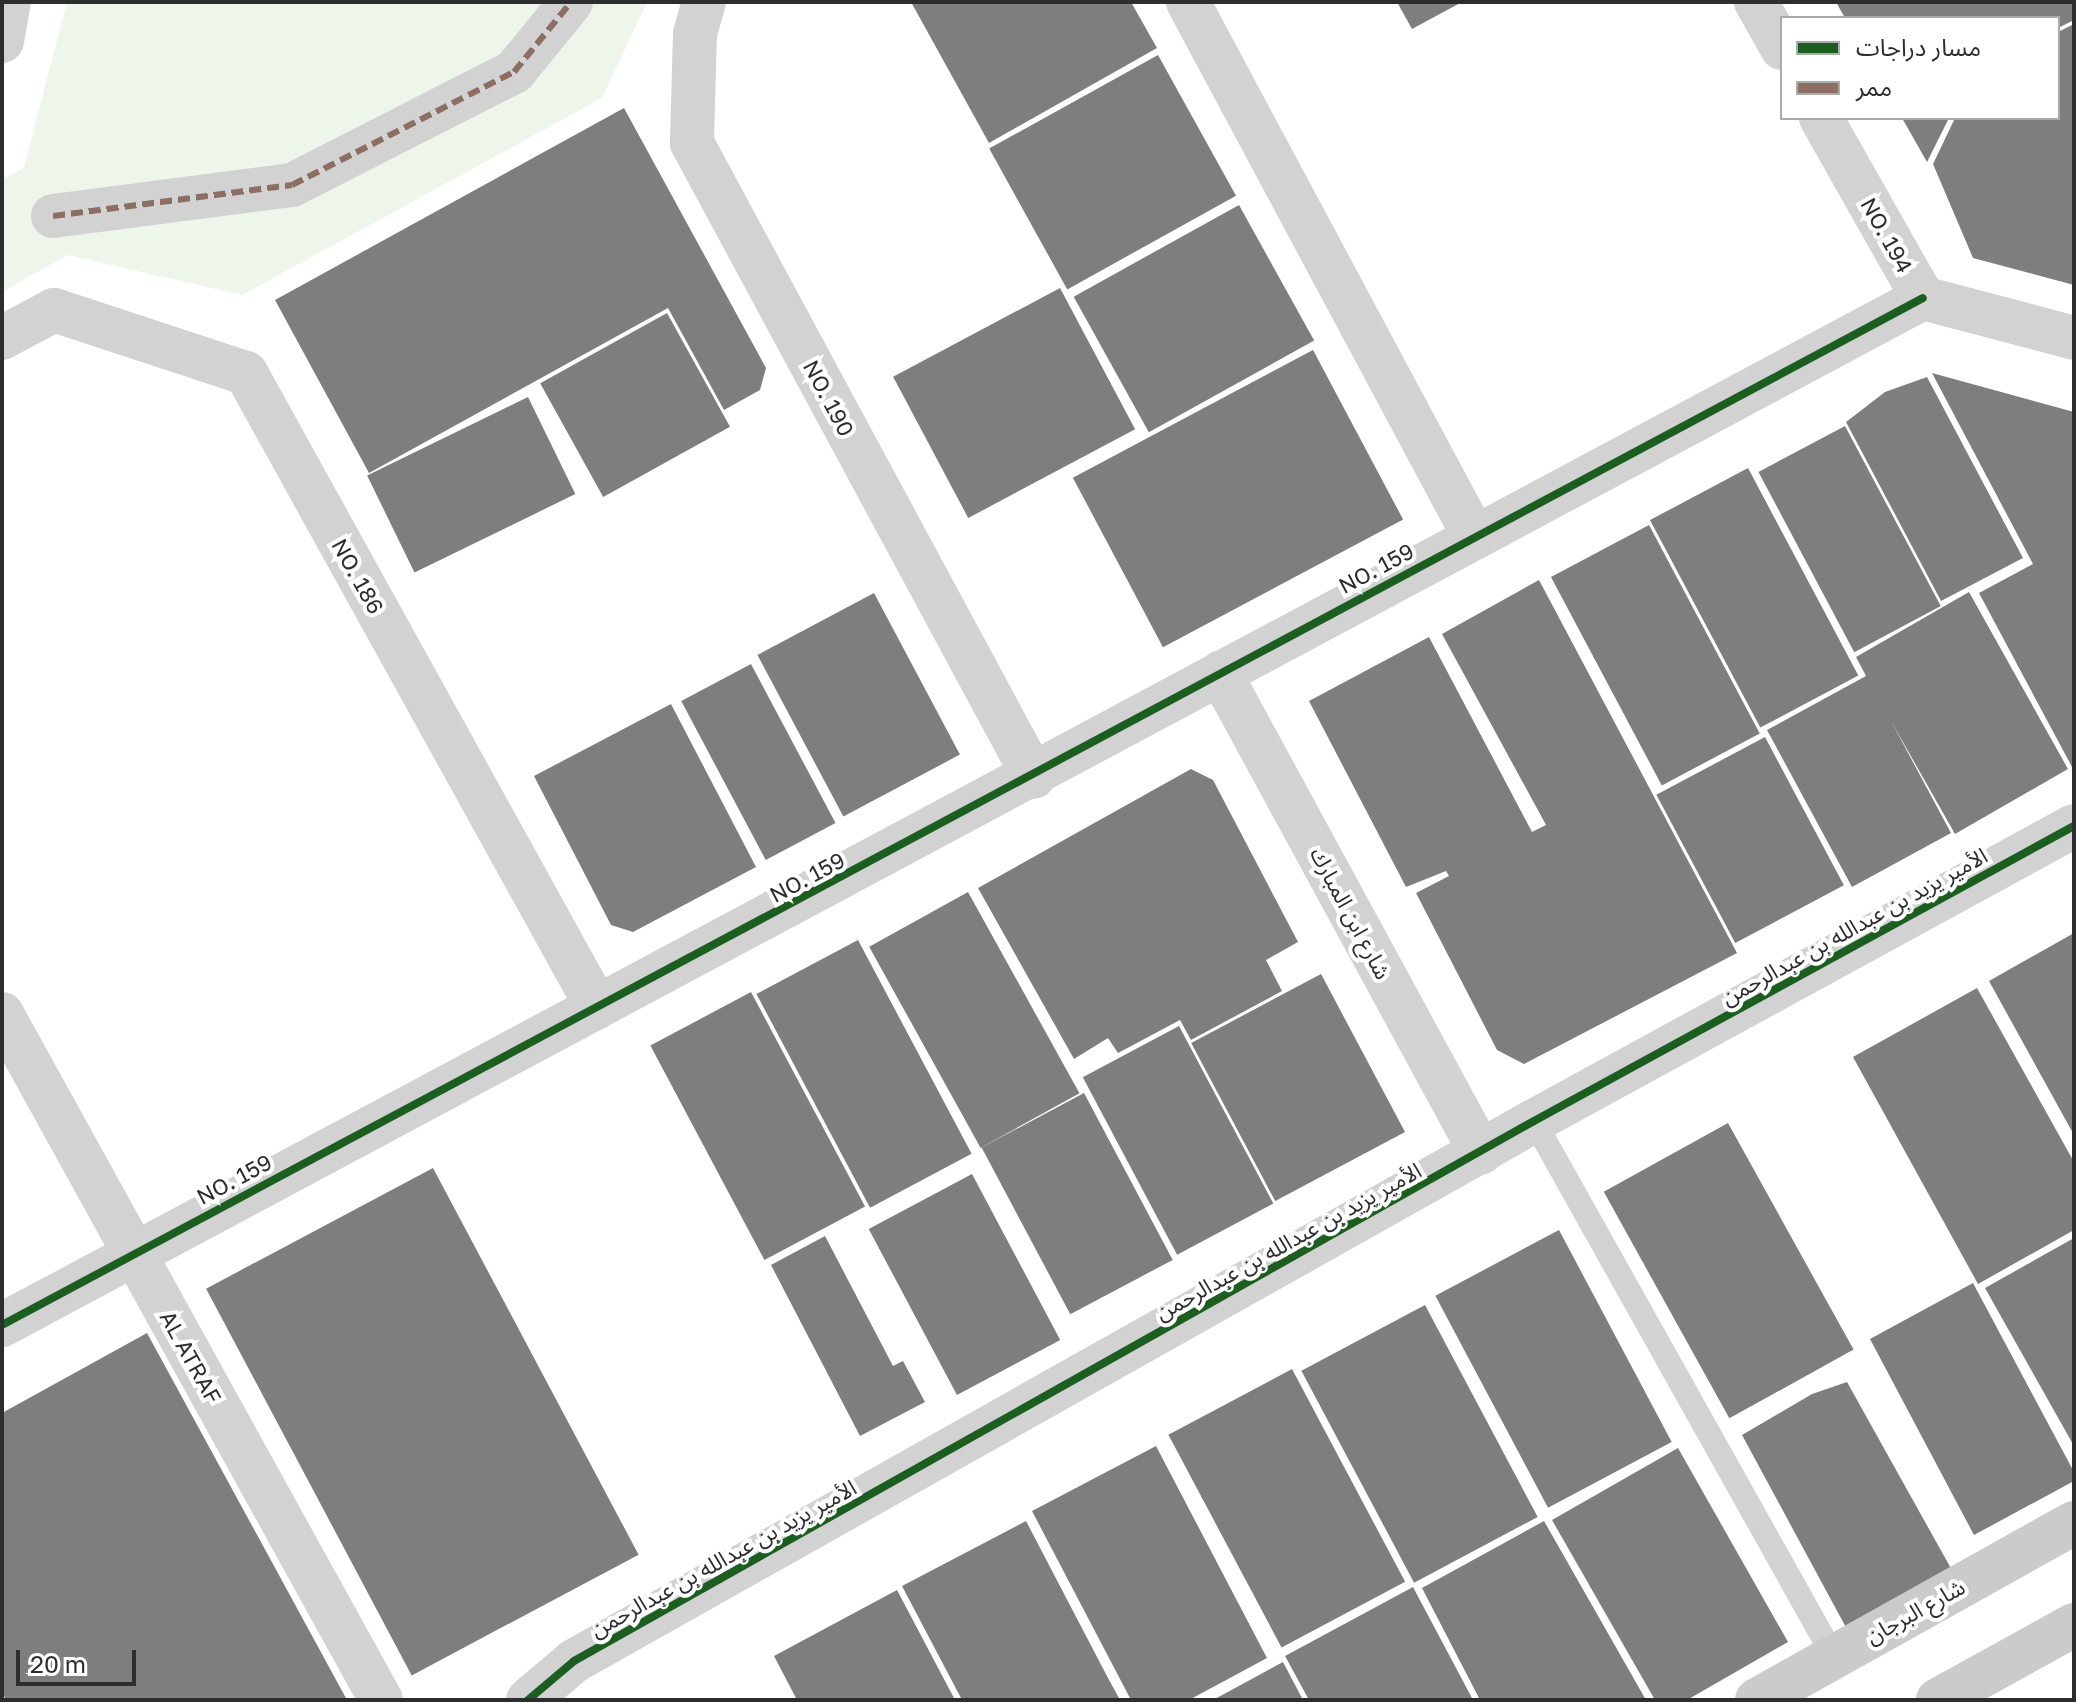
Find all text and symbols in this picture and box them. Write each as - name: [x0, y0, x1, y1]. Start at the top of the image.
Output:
- legend: [1780, 16, 2060, 120]
- text: مسار دراجات: [1856, 32, 1981, 61]
- text: ممر: [1856, 72, 1892, 101]
- street label: NO. 194: [1856, 193, 1918, 277]
- street label: NO. 190: [798, 355, 860, 441]
- street label: NO. 186: [327, 534, 389, 618]
- street label: NO. 159: [1334, 537, 1418, 599]
- street label: الأمير يزيد بن عبدالله بن عبدالرحمن: [1716, 842, 1992, 1010]
- street label: شارع ابن المبارك: [1305, 843, 1397, 983]
- street label: NO. 159: [765, 846, 849, 908]
- street label: NO. 159: [192, 1148, 276, 1210]
- street label: الأمير يزيد بن عبدالله بن عبدالرحمن: [1150, 1157, 1426, 1325]
- street label: AL ATRAF: [155, 1306, 227, 1408]
- street label: الأمير يزيد بن عبدالله بن عبدالرحمن: [585, 1474, 861, 1642]
- street label: شارع البرجان: [1861, 1573, 1969, 1649]
- scale bar: [20, 1634, 140, 1684]
- text: 20 m: [30, 1649, 86, 1678]

